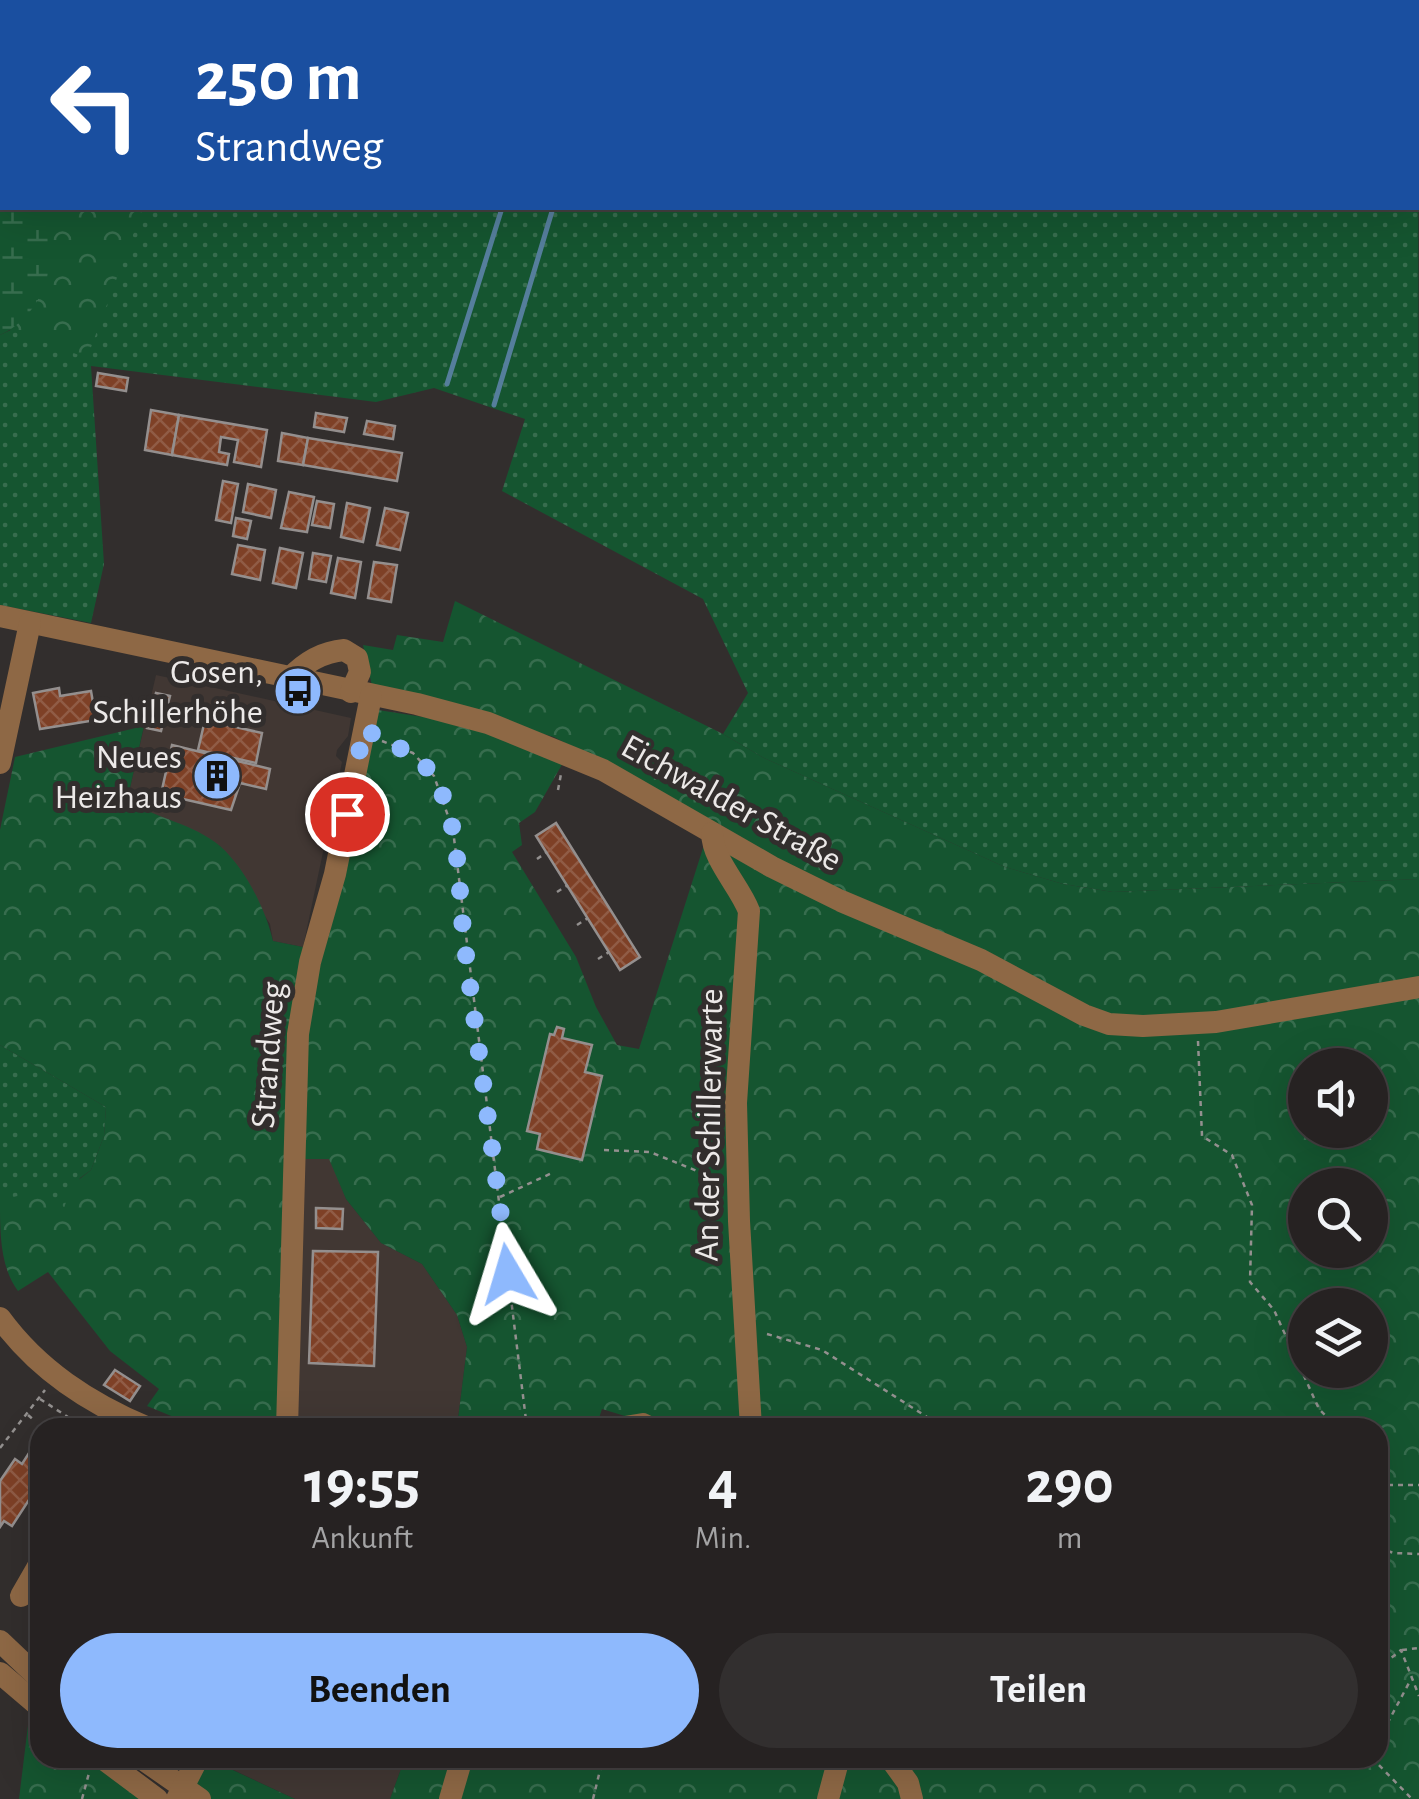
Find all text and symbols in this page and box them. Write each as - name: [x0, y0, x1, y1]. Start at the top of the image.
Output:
- icon: left: [30, 40, 160, 170]
- text: 250 m: [195, 43, 362, 113]
- text: Strandweg: [195, 125, 383, 170]
- place label: Gosen, Schillerhöhe: [93, 655, 263, 730]
- bus stop icon: Gosen, Schillerhöhe: [272, 665, 324, 717]
- street label: Eichwalder Straße: [615, 728, 847, 878]
- place label: Neues Heizhaus: [55, 740, 182, 815]
- building icon: Neues Heizhaus: [191, 750, 243, 802]
- pin: [305, 772, 390, 857]
- icon: arrive: [320, 787, 375, 842]
- street label: Strandweg: [246, 981, 291, 1129]
- street label: An der Schillerwarte: [690, 988, 729, 1262]
- map controls: [1288, 1048, 1388, 1388]
- button: sound: [1288, 1048, 1388, 1148]
- button: search: [1288, 1168, 1388, 1268]
- position arrow: [456, 1222, 560, 1326]
- button: layers: [1288, 1288, 1388, 1388]
- text: 19:55: [304, 1454, 420, 1514]
- text: 4: [708, 1454, 738, 1514]
- text: 290: [1025, 1454, 1114, 1514]
- text: Ankunft: [311, 1522, 413, 1554]
- text: Min.: [694, 1522, 751, 1554]
- text: m: [1057, 1522, 1082, 1554]
- button: Beenden: [60, 1633, 699, 1748]
- button: Teilen: [719, 1633, 1358, 1748]

